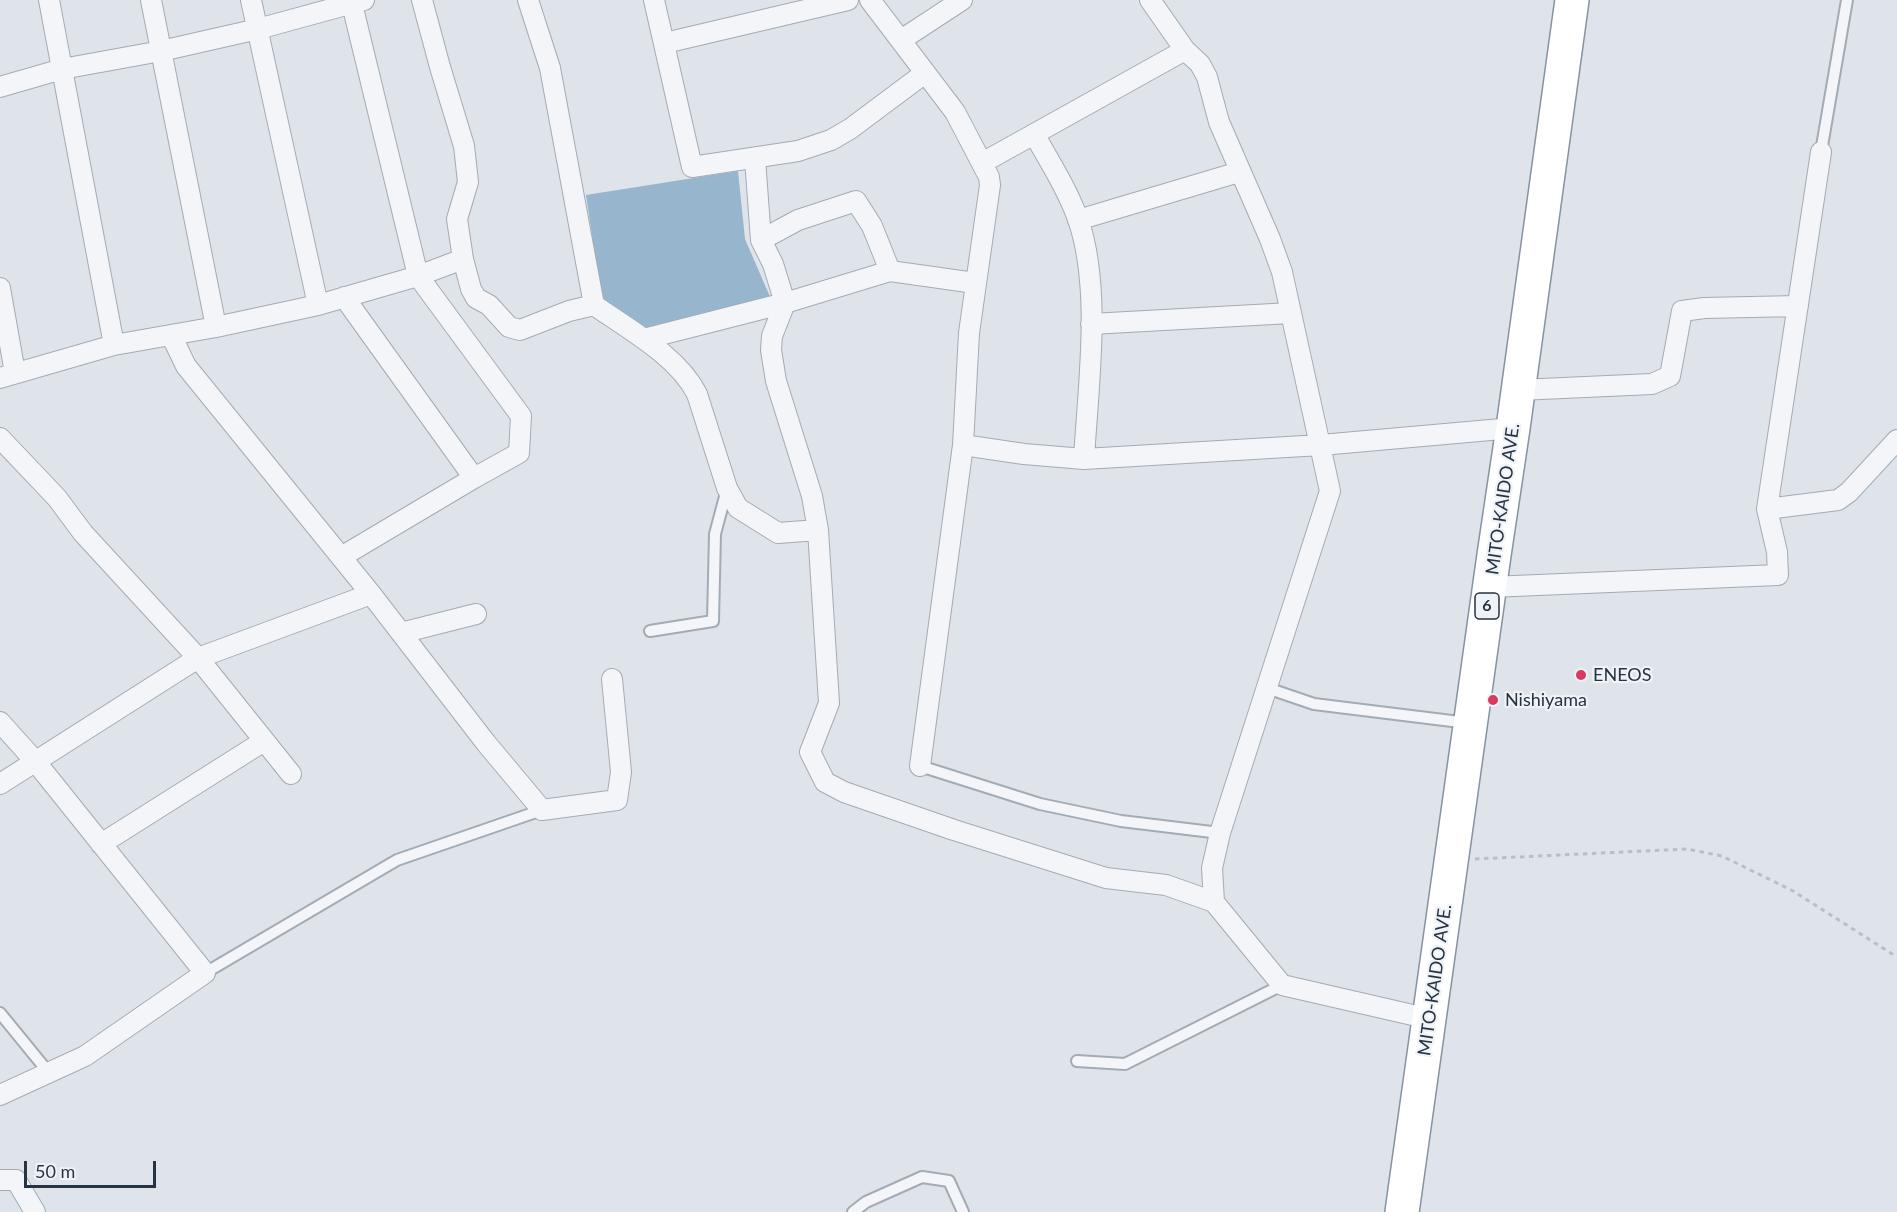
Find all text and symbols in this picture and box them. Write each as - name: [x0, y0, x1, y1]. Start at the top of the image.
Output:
- street label: MITO-KAIDO AVE.: [1482, 422, 1524, 576]
- road number: 6: [1475, 593, 1499, 619]
- place label: ENEOS: [1593, 664, 1651, 686]
- marker: ENEOS: [1574, 668, 1588, 682]
- place label: Nishiyama: [1505, 689, 1587, 711]
- marker: Nishiyama: [1486, 693, 1500, 707]
- street label: MITO-KAIDO AVE.: [1414, 903, 1456, 1057]
- scale bar: [27, 1149, 159, 1187]
- text: 50 m: [35, 1160, 75, 1182]

